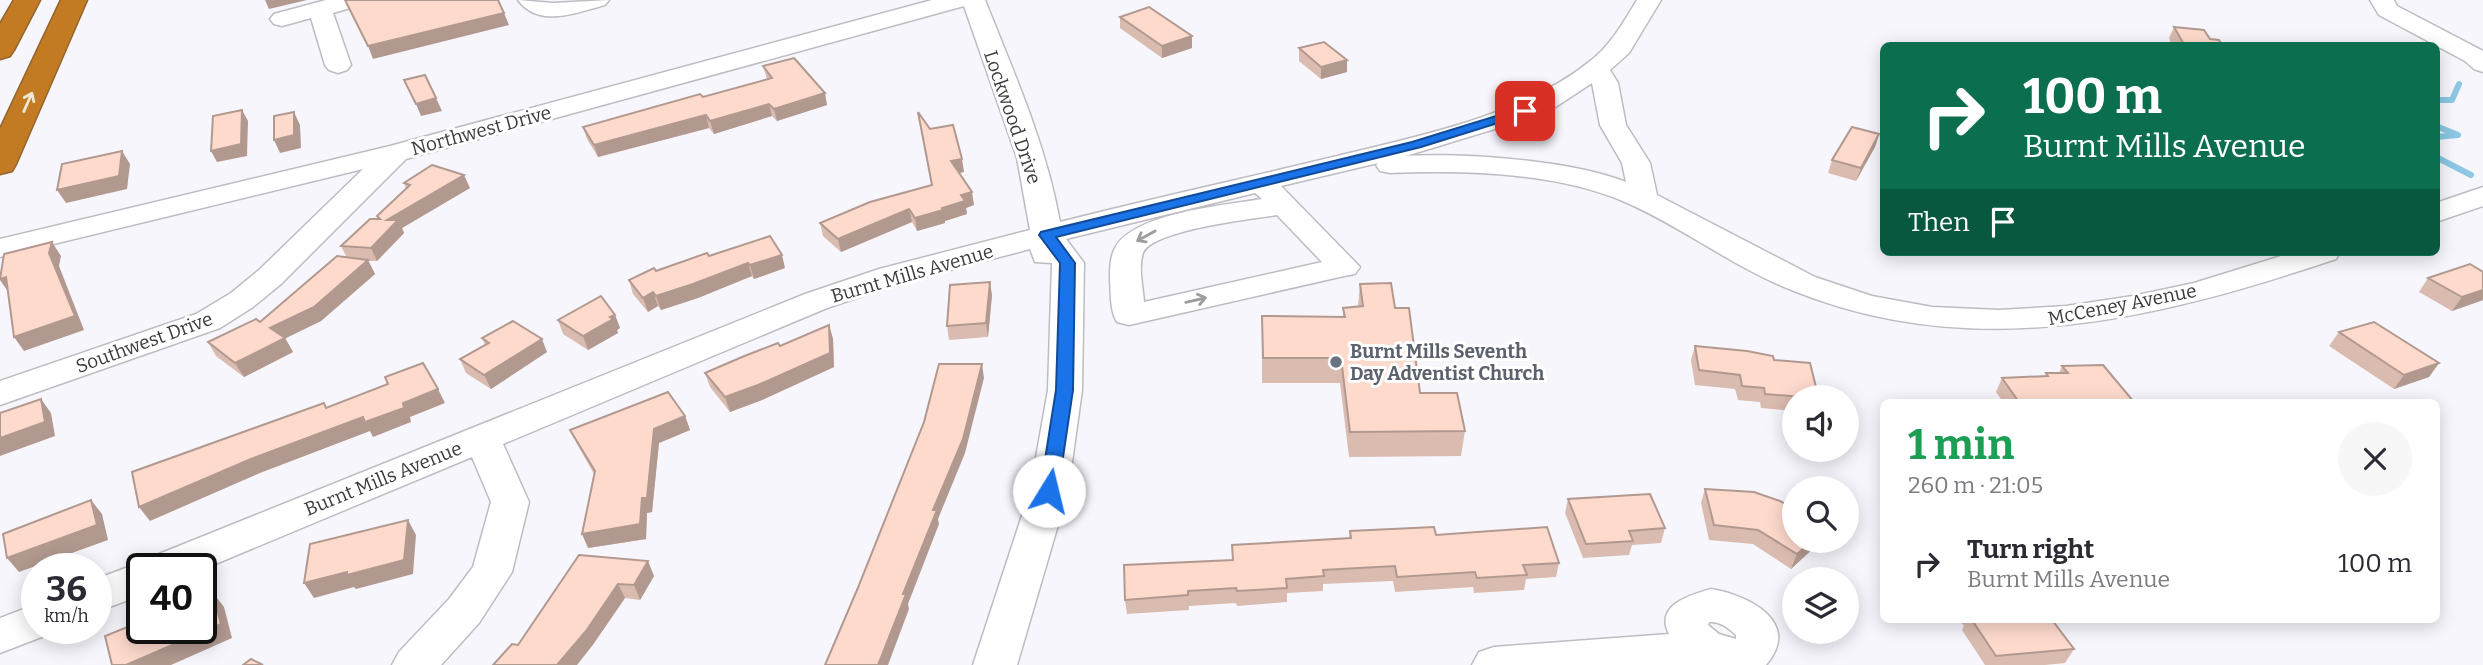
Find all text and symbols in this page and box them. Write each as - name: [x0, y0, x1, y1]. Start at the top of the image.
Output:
- street label: Lockwood Drive: [979, 47, 1046, 187]
- text: 100 m: [2023, 67, 2162, 126]
- icon: right: [1908, 70, 1999, 161]
- pin: [1495, 81, 1555, 141]
- one-way arrow: [22, 92, 35, 113]
- icon: arrive: [1506, 92, 1544, 130]
- street label: Northwest Drive: [409, 101, 554, 160]
- text: Burnt Mills Avenue: [2023, 127, 2306, 165]
- icon: arrive: [1984, 203, 2022, 241]
- text: Then: [1908, 207, 1970, 238]
- one-way arrow: [1136, 230, 1157, 243]
- street label: Burnt Mills Avenue: [828, 239, 996, 308]
- street label: McCeney Avenue: [2046, 279, 2198, 330]
- one-way arrow: [1184, 293, 1207, 306]
- street label: Southwest Drive: [73, 307, 216, 378]
- place label: Burnt Mills Seventh Day Adventist Church: [1350, 340, 1544, 385]
- marker: Burnt Mills Seventh Day Adventist Church: [1328, 354, 1344, 370]
- map controls: [1782, 385, 1859, 644]
- button: sound: [1782, 385, 1859, 462]
- text: 1 min: [1908, 420, 2014, 470]
- button: close: [2338, 422, 2412, 496]
- street label: Burnt Mills Avenue: [301, 436, 465, 521]
- position arrow: [1012, 454, 1086, 528]
- text: 260 m · 21:05: [1908, 471, 2043, 499]
- button: search: [1782, 476, 1859, 553]
- text: Turn right: [1967, 534, 2094, 565]
- icon: right: [1908, 545, 1946, 583]
- text: 100 m: [2338, 548, 2412, 579]
- speed limit sign: 40: [126, 553, 217, 644]
- text: Burnt Mills Avenue: [1967, 565, 2170, 593]
- button: layers: [1782, 567, 1859, 644]
- text: 36: [46, 568, 87, 610]
- text: km/h: [44, 605, 89, 627]

